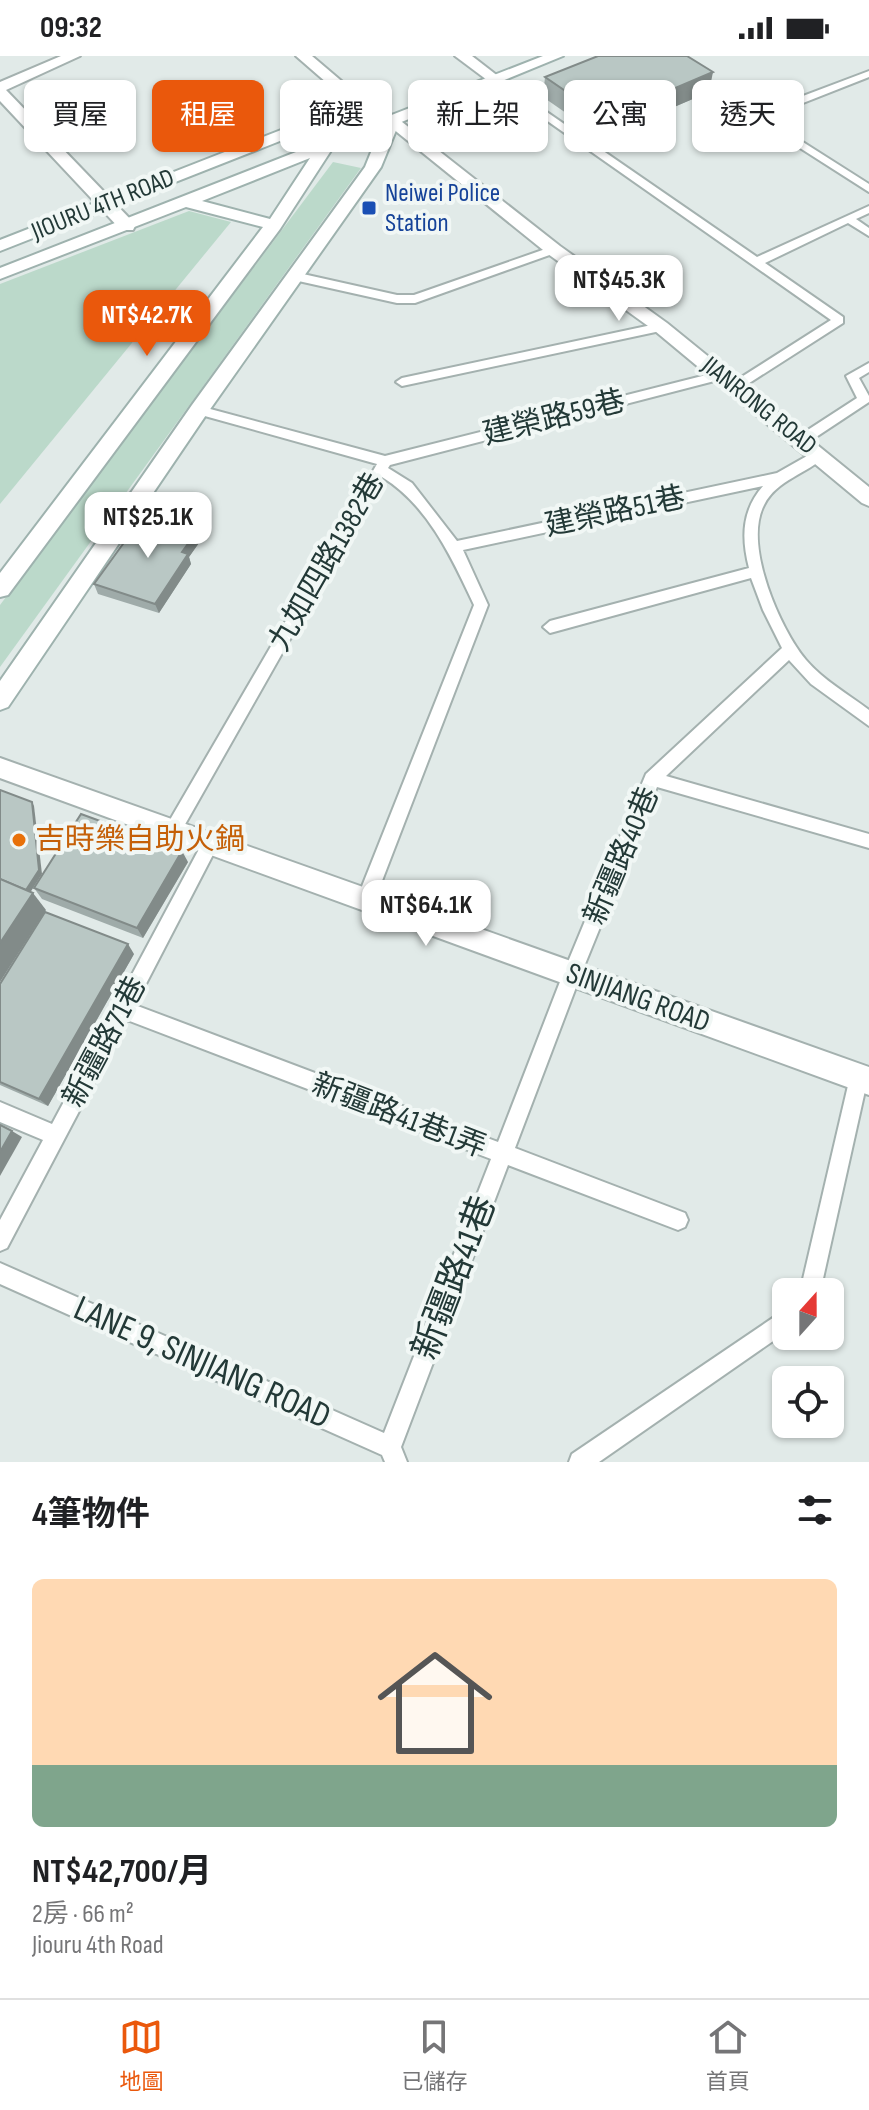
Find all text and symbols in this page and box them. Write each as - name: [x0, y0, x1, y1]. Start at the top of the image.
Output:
- text: 09:32: [40, 10, 102, 46]
- chip: 買屋: [24, 80, 136, 152]
- chip: 租屋: [152, 80, 264, 152]
- chip: 篩選: [280, 80, 392, 152]
- chip: 新上架: [408, 80, 548, 152]
- chip: 公寓: [564, 80, 676, 152]
- chip: 透天: [692, 80, 804, 152]
- street label: JIOURU 4TH ROAD: [26, 162, 179, 248]
- place label: Neiwei Police Station: [385, 178, 500, 239]
- marker: Neiwei Police Station: [360, 199, 378, 217]
- pin: NT$45.3K: [536, 255, 702, 323]
- text: NT$45.3K: [573, 265, 665, 296]
- pin: NT$42.7K: [64, 290, 230, 358]
- text: NT$42.7K: [101, 300, 193, 331]
- street label: JIANRONG ROAD: [695, 350, 823, 462]
- street label: 建榮路59巷: [479, 383, 629, 453]
- street label: 九如四路1382巷: [262, 467, 392, 657]
- street label: 建榮路51巷: [542, 480, 688, 544]
- pin: NT$25.1K: [65, 492, 231, 560]
- text: NT$25.1K: [103, 502, 193, 533]
- street label: 新疆路40巷: [577, 782, 667, 930]
- place label: 吉時樂自助火鍋: [35, 822, 245, 858]
- marker: 吉時樂自助火鍋: [10, 831, 28, 849]
- pin: NT$64.1K: [343, 880, 509, 948]
- text: NT$64.1K: [380, 890, 472, 921]
- street label: SINJIANG ROAD: [561, 955, 715, 1041]
- street label: 新疆路71巷: [56, 971, 154, 1113]
- street label: 新疆路41巷1弄: [307, 1066, 491, 1166]
- street label: 新疆路41巷: [404, 1190, 506, 1366]
- north arrow: [772, 1278, 844, 1350]
- map controls: [772, 1278, 844, 1438]
- street label: LANE 9, SINJIANG ROAD: [67, 1287, 337, 1439]
- button: locate: [772, 1366, 844, 1438]
- icon: filters: [793, 1488, 837, 1532]
- text: 4筆物件: [32, 1494, 150, 1535]
- icon: home: [363, 1631, 507, 1775]
- text: NT$42,700/月: [32, 1851, 212, 1892]
- text: 2房 · 66 m²: [32, 1899, 134, 1930]
- text: Jiouru 4th Road: [32, 1930, 164, 1961]
- tab: 地圖: [119, 2015, 163, 2096]
- tab: 已儲存: [401, 2015, 468, 2096]
- tab: 首頁: [706, 2015, 750, 2096]

